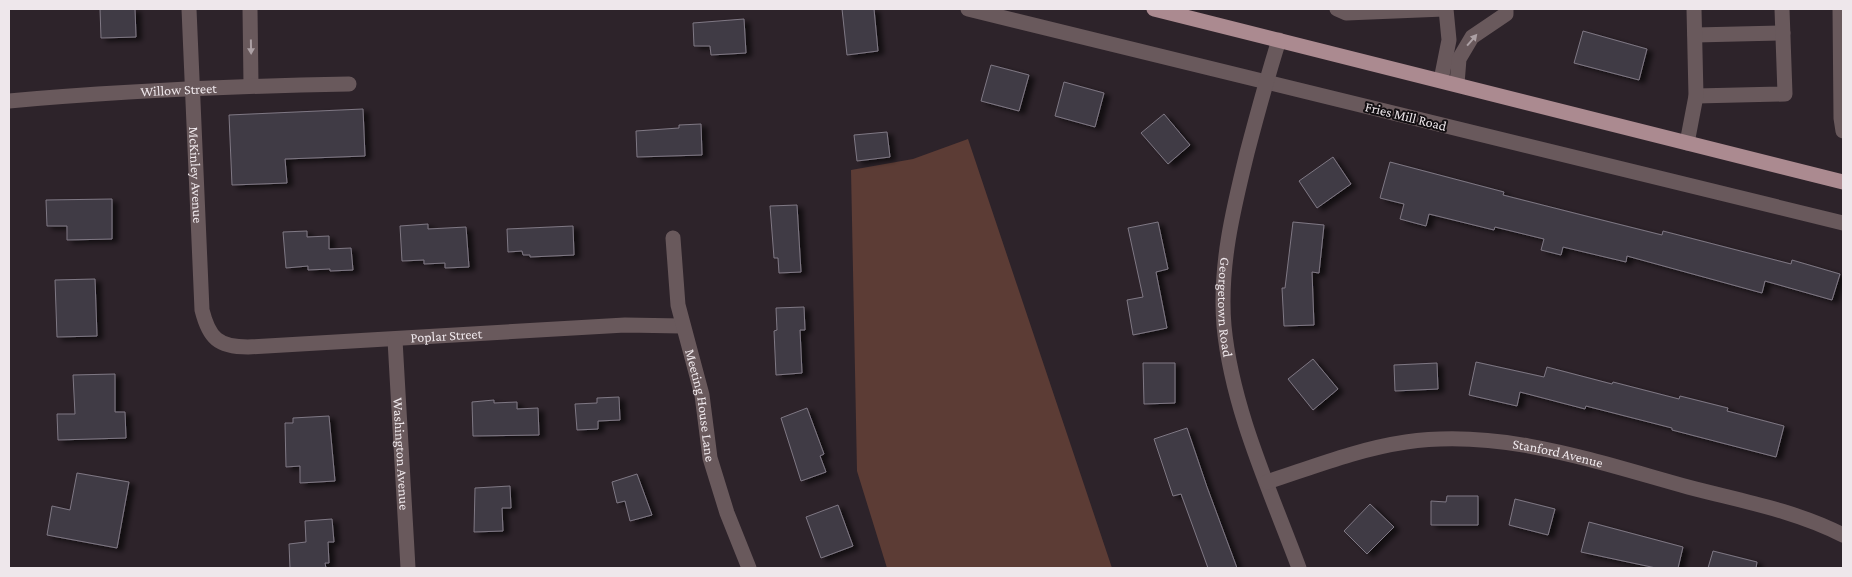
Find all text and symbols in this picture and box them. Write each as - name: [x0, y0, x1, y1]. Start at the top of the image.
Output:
- one-way arrow: [1466, 34, 1478, 46]
- one-way arrow: [247, 39, 255, 55]
- street label: Willow Street: [140, 80, 217, 99]
- street label: Fries Mill Road: [1364, 98, 1449, 134]
- street label: McKinley Avenue: [186, 126, 206, 224]
- street label: Georgetown Road: [1215, 257, 1236, 359]
- street label: Poplar Street: [410, 325, 483, 346]
- street label: Meeting House Lane: [682, 347, 719, 463]
- street label: Washington Avenue: [390, 397, 413, 511]
- street label: Stanford Avenue: [1511, 435, 1605, 471]

